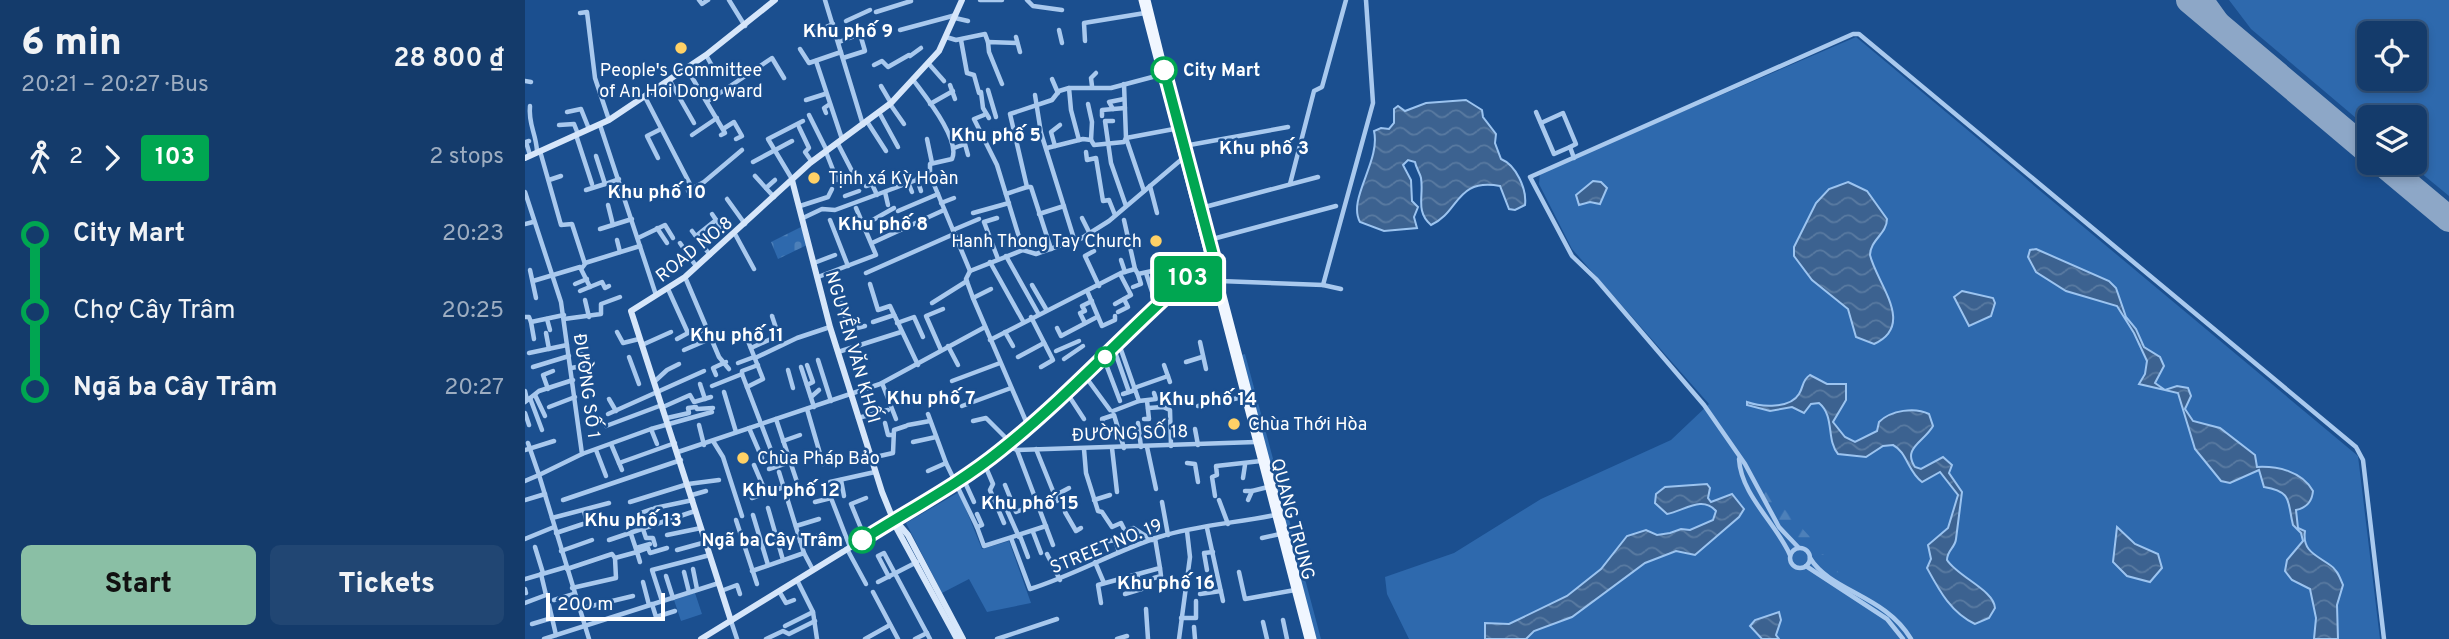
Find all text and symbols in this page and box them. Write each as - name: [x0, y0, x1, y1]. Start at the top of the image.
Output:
- text: 6 min: [21, 20, 122, 69]
- district label: Khu phố 9: [803, 20, 893, 44]
- map controls: [2357, 21, 2427, 175]
- button: locate: [2357, 21, 2427, 91]
- marker: People's Committee of An Hoi Dong ward: [673, 40, 689, 56]
- text: 28 800 ₫: [394, 43, 504, 76]
- marker: City Mart: [1151, 57, 1177, 83]
- place label: People's Committee of An Hoi Dong ward: [599, 60, 763, 104]
- place label: City Mart: [1183, 60, 1260, 83]
- text: 20:21 – 20:27 · Bus: [21, 71, 209, 100]
- button: layers: [2357, 105, 2427, 175]
- district label: Khu phố 5: [951, 124, 1041, 148]
- district label: Khu phố 3: [1219, 137, 1309, 161]
- icon: walk: [21, 139, 59, 177]
- icon: forward: [93, 139, 131, 177]
- text: 2: [69, 143, 83, 172]
- text: 103: [155, 143, 195, 173]
- text: 2 stops: [429, 143, 504, 172]
- place label: Tịnh xá Kỳ Hoàn: [828, 168, 959, 191]
- marker: Tịnh xá Kỳ Hoàn: [806, 170, 822, 186]
- district label: Khu phố 10: [608, 181, 706, 205]
- street label: ROAD NO.8: [652, 212, 738, 288]
- district label: Khu phố 8: [838, 213, 928, 237]
- text: City Mart: [73, 218, 185, 251]
- text: 20:23: [442, 220, 504, 249]
- place label: Hanh Thong Tay Church: [951, 231, 1142, 254]
- marker: Hanh Thong Tay Church: [1148, 233, 1164, 249]
- line badge: 103: [1148, 256, 1228, 302]
- text: 103: [1168, 264, 1208, 294]
- street label: NGUYỄN VĂN KHỐI: [819, 267, 889, 426]
- text: Chợ Cây Trâm: [73, 295, 235, 328]
- text: 20:25: [442, 297, 504, 326]
- district label: Khu phố 11: [690, 324, 784, 348]
- street label: ĐƯỜNG SỐ 1: [567, 332, 609, 440]
- unlabelled marker: [1095, 347, 1115, 367]
- text: Ngã ba Cây Trâm: [73, 372, 277, 405]
- text: 20:27: [444, 374, 504, 403]
- district label: Khu phố 7: [887, 387, 975, 411]
- district label: Khu phố 14: [1159, 388, 1257, 412]
- place label: Chùa Thới Hòa: [1248, 414, 1367, 437]
- street label: ĐƯỜNG SỐ 18: [1071, 416, 1189, 448]
- marker: Chùa Thới Hòa: [1226, 416, 1242, 432]
- place label: Chùa Pháp Bảo: [757, 448, 880, 471]
- marker: Chùa Pháp Bảo: [735, 450, 751, 466]
- street label: QUANG TRUNG: [1264, 456, 1319, 583]
- district label: Khu phố 12: [742, 479, 840, 503]
- district label: Khu phố 15: [981, 492, 1079, 516]
- district label: Khu phố 13: [584, 509, 682, 533]
- street label: STREET NO. 19: [1047, 514, 1166, 580]
- marker: Ngã ba Cây Trâm: [849, 527, 875, 553]
- place label: Ngã ba Cây Trâm: [701, 530, 843, 553]
- button: Start: [21, 545, 256, 625]
- button: Tickets: [270, 545, 504, 625]
- district label: Khu phố 16: [1117, 572, 1215, 596]
- scale bar: [546, 590, 665, 622]
- text: 200 m: [557, 593, 613, 617]

